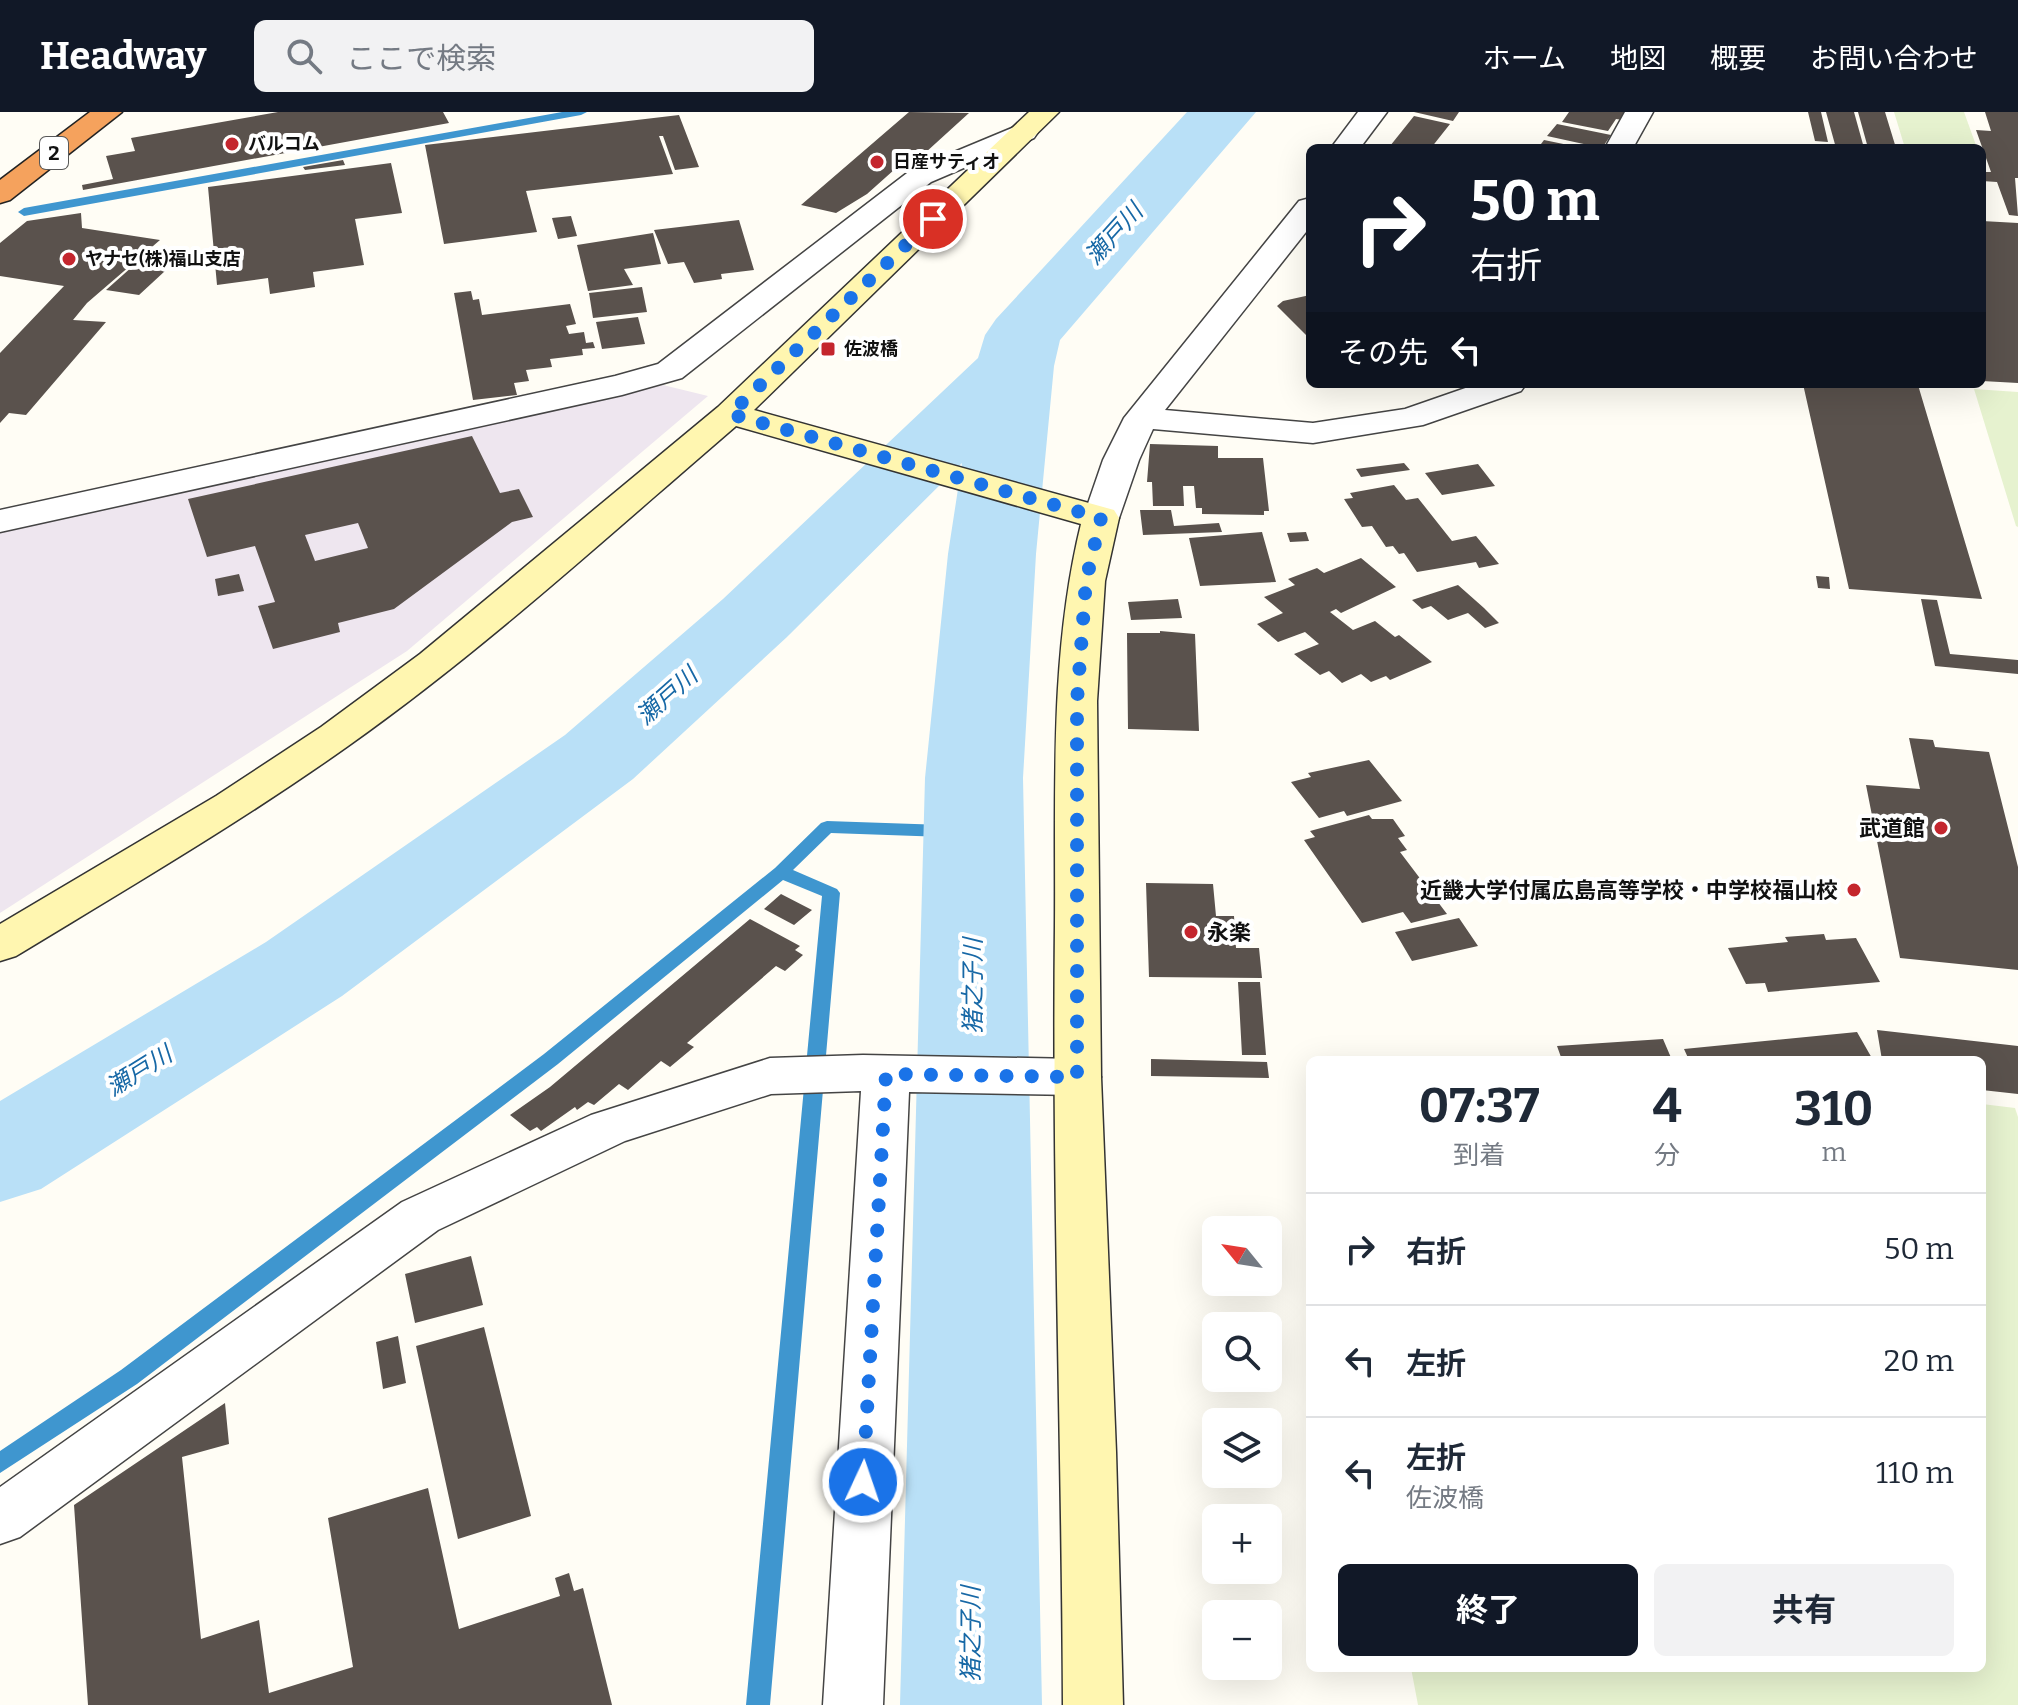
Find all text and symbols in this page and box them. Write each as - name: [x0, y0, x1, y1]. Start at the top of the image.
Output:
- search box: [254, 20, 814, 92]
- text: Headway: [40, 33, 206, 79]
- icon: search: [282, 34, 326, 78]
- text: ここで検索: [346, 41, 496, 77]
- text: ホーム: [1483, 42, 1566, 75]
- text: 地図: [1610, 42, 1666, 75]
- text: 概要: [1710, 42, 1766, 75]
- text: お問い合わせ: [1810, 42, 1978, 75]
- place label: バルコム: [248, 133, 320, 155]
- marker: バルコム: [223, 135, 241, 153]
- road number: 2: [40, 137, 68, 169]
- place label: 日産サティオ: [893, 151, 1000, 173]
- marker: 日産サティオ: [868, 153, 886, 171]
- text: 50 m: [1470, 168, 1600, 235]
- icon: right: [1338, 176, 1442, 280]
- pin: [899, 185, 967, 253]
- water label: 瀬戸川: [1080, 196, 1151, 270]
- icon: arrive: [911, 197, 955, 241]
- text: 右折: [1470, 244, 1542, 288]
- place label: ヤナセ(株)福山支店: [85, 248, 240, 270]
- marker: ヤナセ(株)福山支店: [60, 250, 78, 268]
- icon: left: [1444, 328, 1488, 372]
- text: その先: [1338, 335, 1428, 371]
- place label: 佐波橋: [844, 338, 898, 360]
- marker: 佐波橋: [819, 340, 837, 358]
- water label: 瀬戸川: [631, 659, 705, 730]
- place label: 武道館: [1859, 815, 1925, 842]
- marker: 武道館: [1932, 819, 1950, 837]
- place label: 近畿大学付属広島高等学校・中学校福山校: [1420, 877, 1838, 904]
- marker: 近畿大学付属広島高等学校・中学校福山校: [1845, 881, 1863, 899]
- place label: 永楽: [1207, 919, 1251, 946]
- marker: 永楽: [1182, 923, 1200, 941]
- water label: 猪之子川: [959, 935, 987, 1034]
- water label: 瀬戸川: [101, 1038, 179, 1102]
- text: 07:37: [1419, 1077, 1540, 1135]
- text: 4: [1652, 1077, 1682, 1135]
- text: 310: [1794, 1080, 1873, 1138]
- text: m: [1821, 1137, 1846, 1168]
- text: 到着: [1453, 1140, 1505, 1171]
- text: 分: [1654, 1140, 1680, 1171]
- north arrow: [1202, 1216, 1282, 1296]
- map controls: [1202, 1216, 1282, 1680]
- icon: right: [1338, 1227, 1382, 1271]
- text: 50 m: [1884, 1231, 1954, 1267]
- text: 右折: [1406, 1234, 1466, 1270]
- button: search: [1202, 1312, 1282, 1392]
- icon: left: [1338, 1339, 1382, 1383]
- text: 20 m: [1884, 1343, 1954, 1379]
- text: 左折: [1406, 1346, 1466, 1382]
- button: layers: [1202, 1408, 1282, 1488]
- position arrow: [821, 1440, 905, 1524]
- text: 左折: [1406, 1440, 1466, 1476]
- icon: left: [1338, 1451, 1382, 1495]
- text: 110 m: [1876, 1455, 1954, 1491]
- text: 佐波橋: [1406, 1483, 1484, 1514]
- button: +: [1202, 1504, 1282, 1584]
- button: 終了: [1338, 1564, 1638, 1656]
- button: 共有: [1654, 1564, 1954, 1656]
- water label: 猪之子川: [957, 1583, 985, 1682]
- button: −: [1202, 1600, 1282, 1680]

